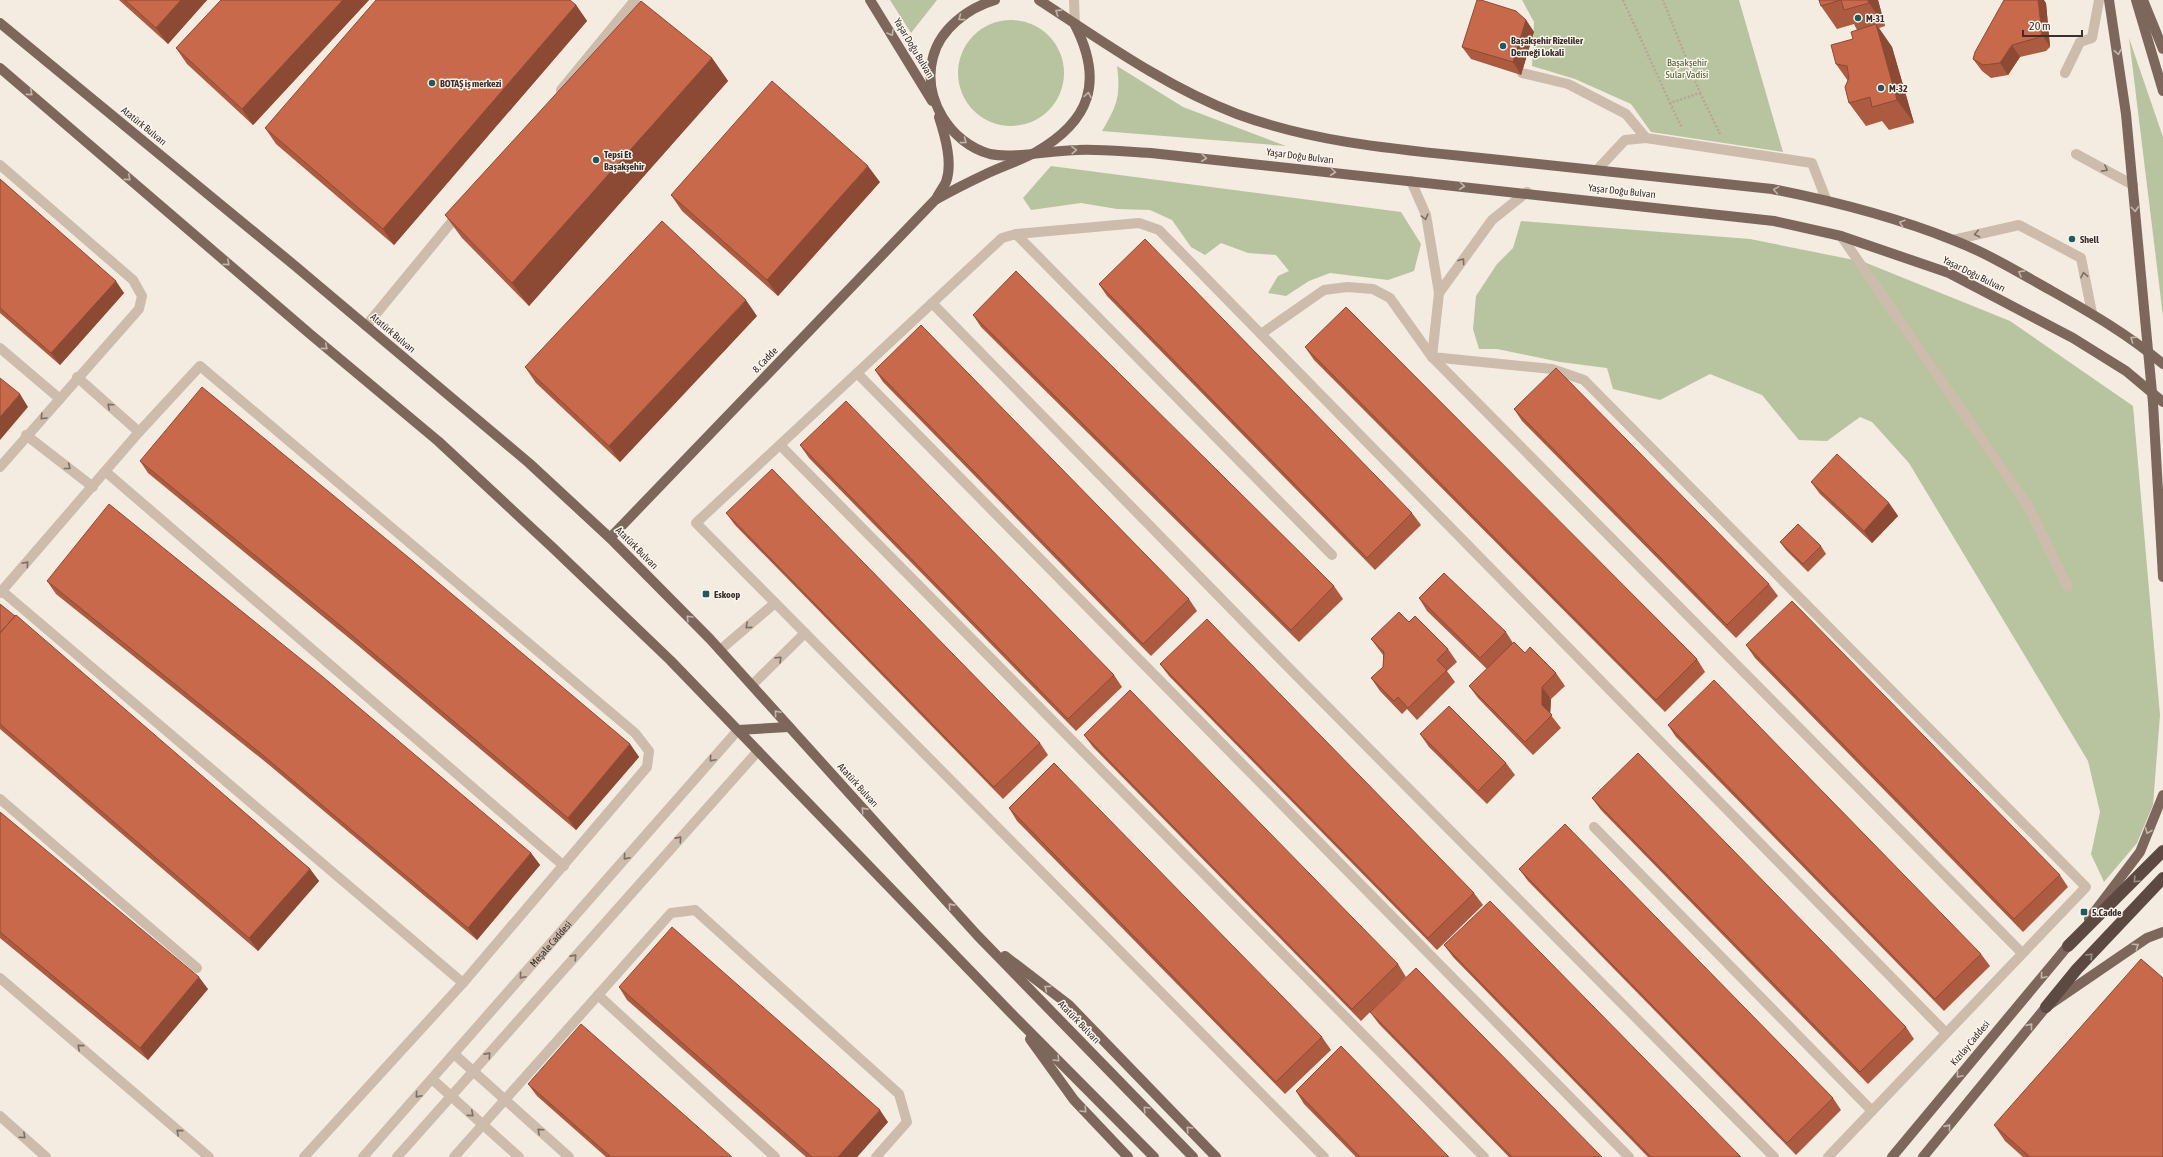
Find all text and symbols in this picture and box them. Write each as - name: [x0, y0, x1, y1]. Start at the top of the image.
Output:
- one-way arrow: [1055, 9, 1062, 17]
- scale bar: [2023, 12, 2082, 38]
- one-way arrow: [958, 13, 965, 20]
- marker: M-31: [1853, 13, 1863, 23]
- place label: M-31: [1866, 13, 1885, 24]
- street label: Yaşar Doğu Bulvarı: [892, 16, 936, 80]
- text: 20 m: [2029, 19, 2051, 33]
- one-way arrow: [886, 29, 893, 36]
- place label: Başakşehir Rizeliler Derneği Lokali: [1511, 35, 1584, 58]
- marker: Başakşehir Rizeliler Derneği Lokali: [1498, 41, 1508, 51]
- one-way arrow: [2113, 49, 2122, 55]
- park label: Başakşehir Sular Vadisi: [1666, 57, 1708, 80]
- marker: BOTAŞ iş merkezi: [427, 78, 437, 88]
- place label: BOTAŞ iş merkezi: [440, 78, 501, 89]
- marker: M-32: [1876, 83, 1886, 93]
- place label: M-32: [1889, 83, 1908, 94]
- one-way arrow: [25, 89, 32, 96]
- one-way arrow: [1083, 92, 1092, 98]
- street label: Atatürk Bulvarı: [119, 104, 169, 148]
- one-way arrow: [960, 136, 967, 143]
- one-way arrow: [1071, 146, 1077, 155]
- street label: Yaşar Doğu Bulvarı: [1266, 146, 1334, 166]
- place label: Tepsi Et Başakşehir: [604, 149, 645, 172]
- one-way arrow: [1201, 153, 1207, 162]
- marker: Tepsi Et Başakşehir: [591, 155, 601, 165]
- one-way arrow: [2100, 165, 2108, 172]
- one-way arrow: [1330, 167, 1336, 176]
- one-way arrow: [123, 174, 131, 181]
- one-way arrow: [1459, 181, 1465, 190]
- street label: Yaşar Doğu Bulvarı: [1588, 182, 1656, 200]
- one-way arrow: [1773, 186, 1779, 195]
- one-way arrow: [2131, 206, 2140, 212]
- one-way arrow: [1420, 213, 1429, 220]
- one-way arrow: [1898, 219, 1905, 227]
- one-way arrow: [1974, 230, 1981, 238]
- marker: Shell: [2067, 234, 2077, 244]
- place label: Shell: [2080, 234, 2099, 245]
- street label: Yaşar Doğu Bulvarı: [1941, 254, 2007, 294]
- one-way arrow: [222, 258, 229, 265]
- one-way arrow: [1457, 259, 1464, 266]
- one-way arrow: [2018, 271, 2025, 278]
- one-way arrow: [2081, 272, 2089, 278]
- street label: Atatürk Bulvarı: [368, 311, 418, 355]
- one-way arrow: [2130, 336, 2137, 344]
- one-way arrow: [321, 343, 328, 350]
- street label: 8. Cadde: [750, 345, 780, 375]
- one-way arrow: [107, 404, 114, 411]
- one-way arrow: [40, 412, 47, 420]
- one-way arrow: [64, 462, 71, 469]
- street label: Atatürk Bulvarı: [614, 525, 660, 571]
- one-way arrow: [21, 561, 28, 569]
- marker: Eskoop: [701, 589, 711, 599]
- place label: Eskoop: [714, 589, 740, 600]
- one-way arrow: [686, 615, 694, 623]
- one-way arrow: [745, 622, 752, 629]
- one-way arrow: [774, 656, 782, 664]
- one-way arrow: [774, 710, 782, 718]
- one-way arrow: [710, 755, 717, 762]
- street label: Atatürk Bulvarı: [836, 761, 880, 809]
- one-way arrow: [861, 807, 869, 815]
- one-way arrow: [2145, 827, 2153, 834]
- one-way arrow: [675, 837, 682, 844]
- one-way arrow: [624, 852, 631, 860]
- one-way arrow: [2134, 875, 2141, 882]
- one-way arrow: [949, 903, 956, 911]
- marker: 5.Cadde: [2079, 907, 2089, 917]
- place label: 5.Cadde: [2092, 907, 2122, 918]
- street label: Meşale Caddesi: [527, 919, 573, 969]
- one-way arrow: [2132, 943, 2139, 950]
- one-way arrow: [2085, 953, 2092, 961]
- one-way arrow: [570, 955, 577, 962]
- one-way arrow: [520, 971, 527, 979]
- one-way arrow: [2040, 971, 2048, 979]
- one-way arrow: [1044, 985, 1051, 993]
- street label: Atatürk Bulvarı: [1056, 998, 1102, 1046]
- street label: Kızılay Caddesi: [1948, 1018, 1992, 1068]
- one-way arrow: [2026, 1024, 2033, 1031]
- one-way arrow: [78, 1044, 85, 1051]
- one-way arrow: [483, 1052, 490, 1059]
- one-way arrow: [1053, 1055, 1060, 1062]
- one-way arrow: [1957, 1071, 1964, 1078]
- one-way arrow: [415, 1090, 422, 1097]
- one-way arrow: [1079, 1105, 1087, 1113]
- one-way arrow: [1143, 1106, 1151, 1114]
- one-way arrow: [467, 1109, 474, 1116]
- one-way arrow: [1943, 1124, 1950, 1131]
- one-way arrow: [1186, 1126, 1194, 1134]
- one-way arrow: [176, 1129, 184, 1136]
- one-way arrow: [538, 1129, 545, 1136]
- one-way arrow: [18, 1132, 26, 1139]

